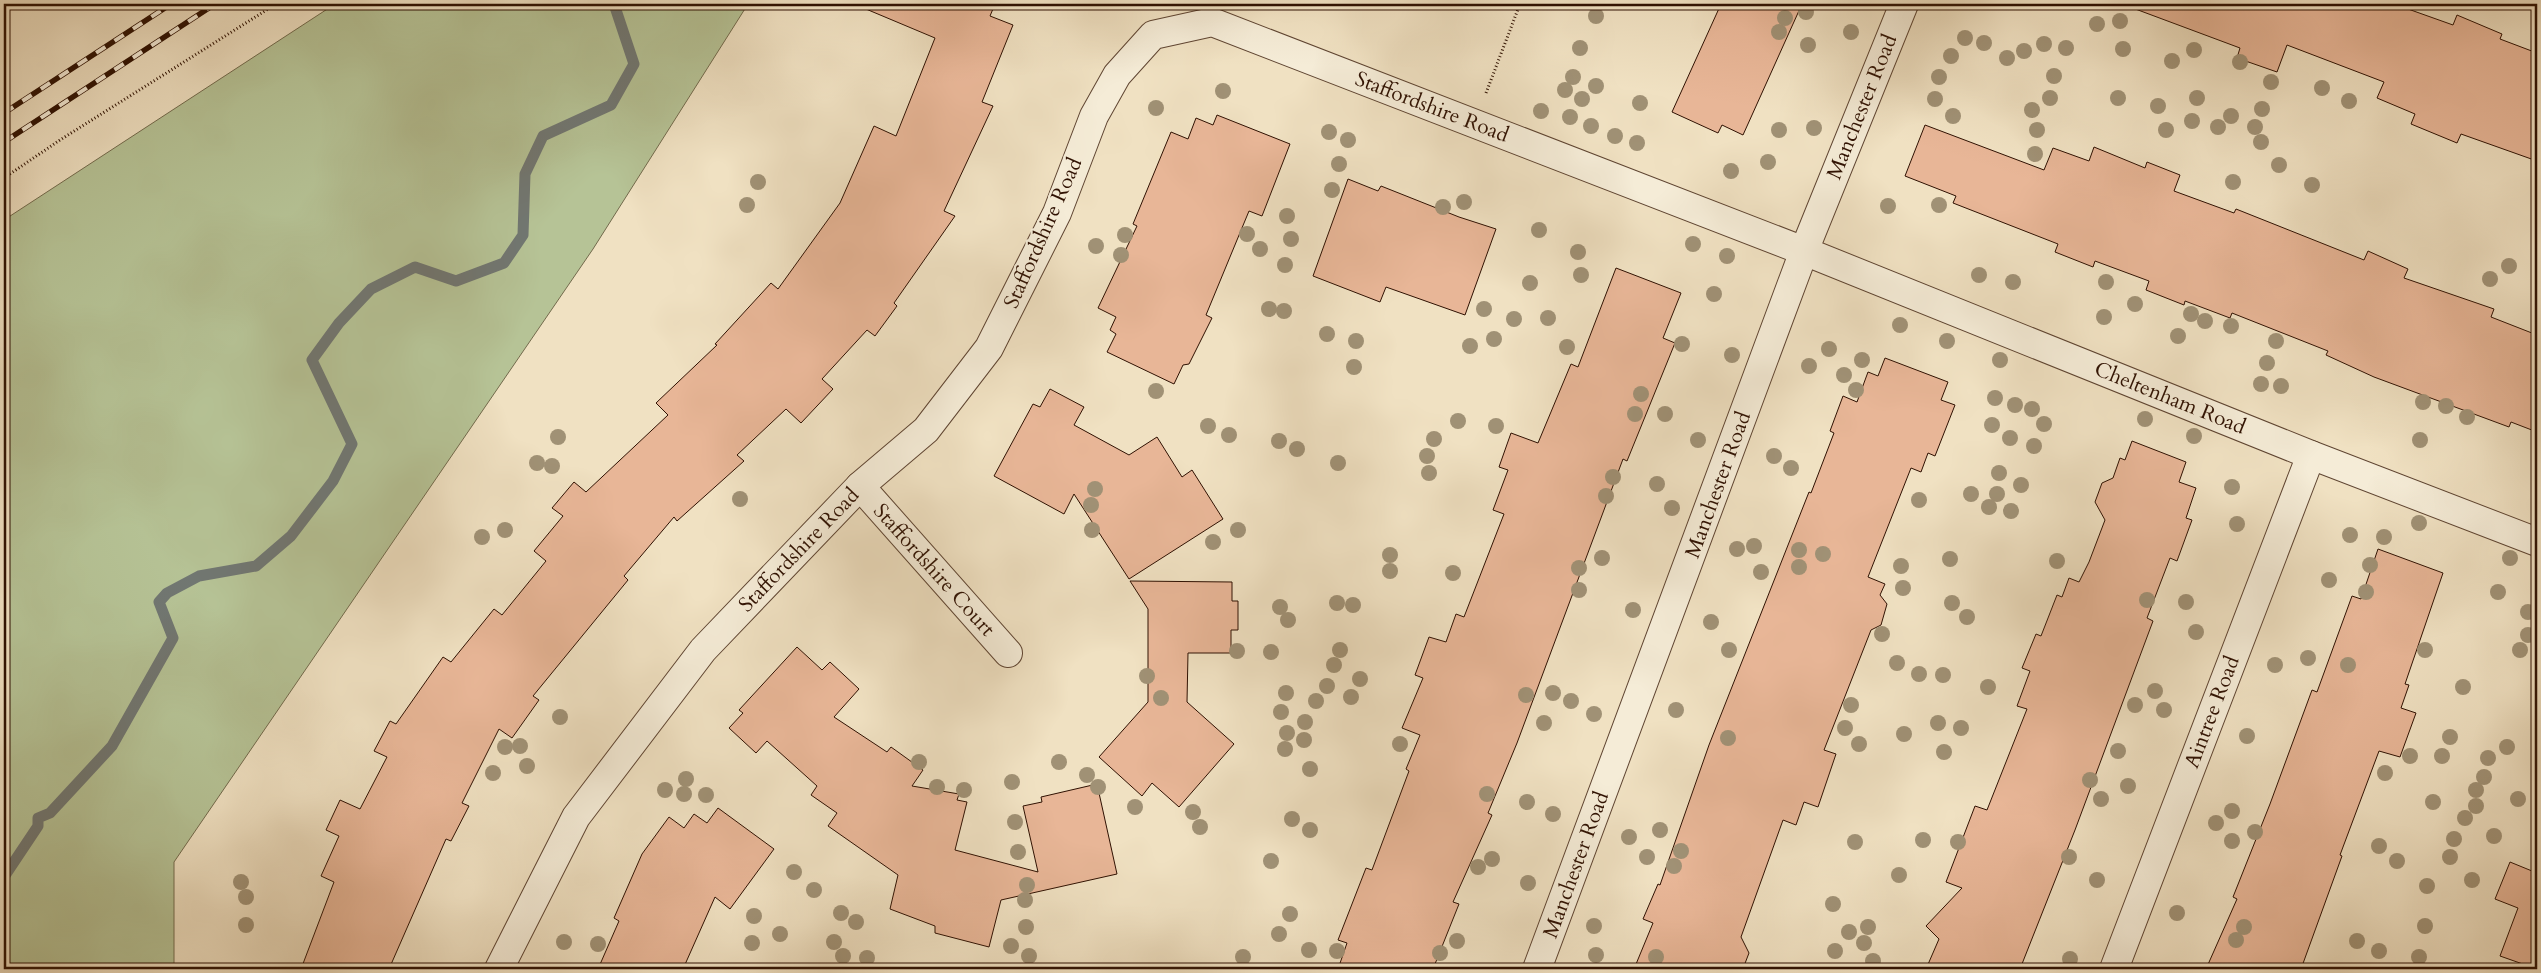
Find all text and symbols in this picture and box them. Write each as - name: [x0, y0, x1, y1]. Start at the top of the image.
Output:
- street label: Manchester Road: [1820, 30, 1904, 184]
- street label: Staffordshire Road: [1351, 64, 1513, 150]
- street label: Staffordshire Road: [997, 153, 1089, 313]
- street label: Cheltenham Road: [2090, 354, 2250, 442]
- street label: Manchester Road: [1678, 408, 1758, 562]
- street label: Staffordshire Road: [732, 481, 866, 619]
- street label: Staffordshire Court: [866, 497, 1002, 643]
- street label: Aintree Road: [2177, 652, 2247, 772]
- street label: Manchester Road: [1536, 788, 1616, 942]

